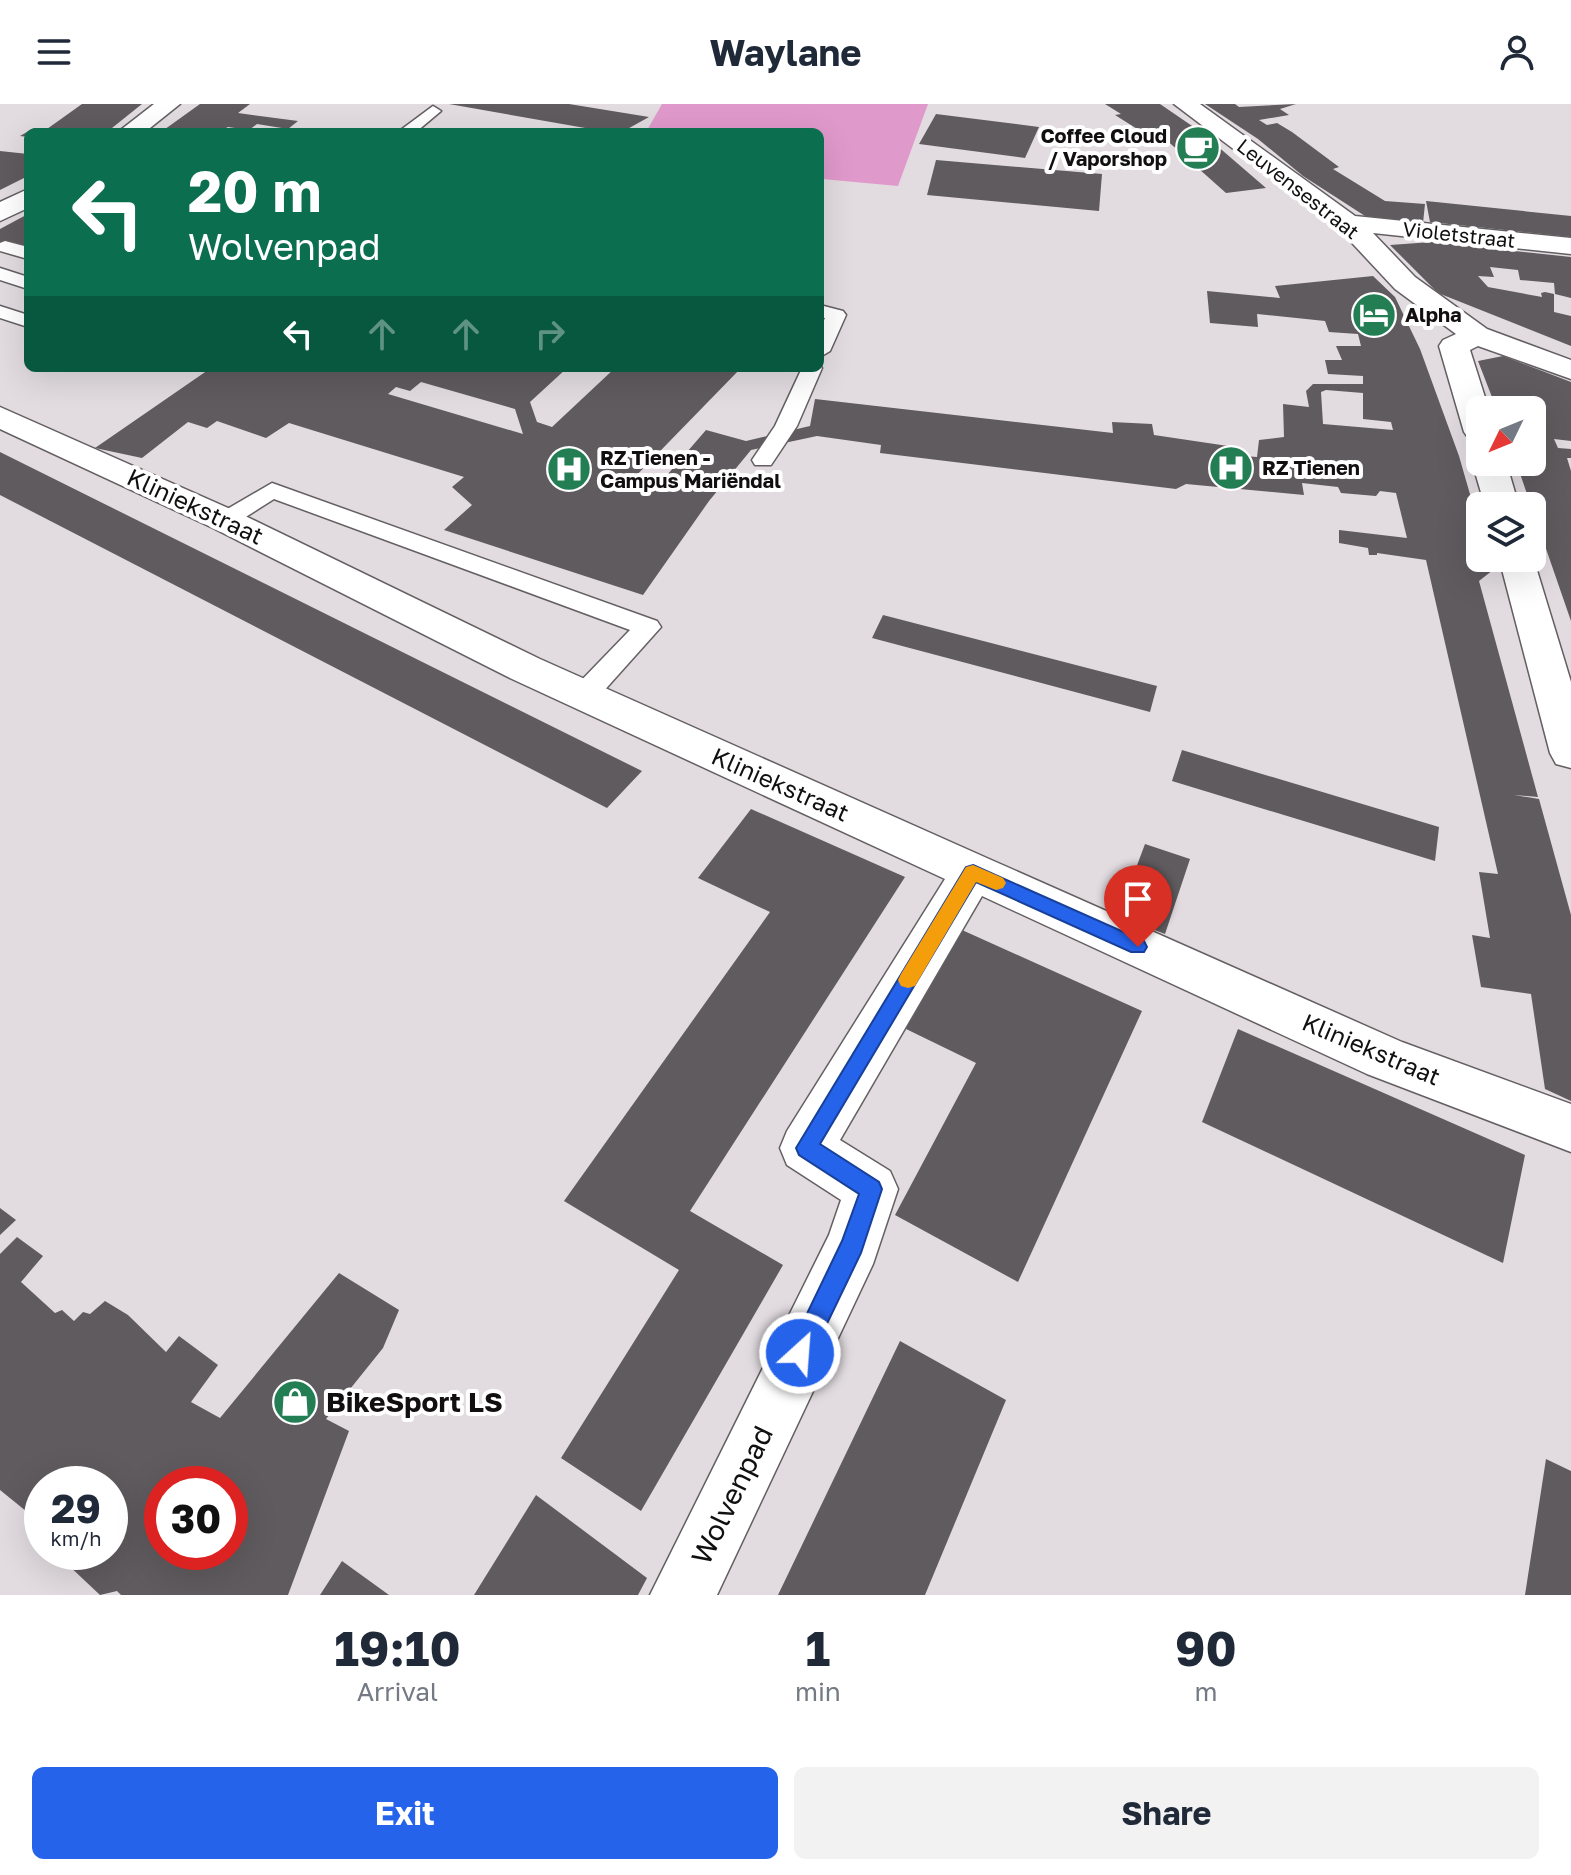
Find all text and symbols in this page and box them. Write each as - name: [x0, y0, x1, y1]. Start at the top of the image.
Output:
- icon: menu: [32, 30, 76, 74]
- icon: person: [1495, 30, 1539, 74]
- text: Waylane: [709, 31, 862, 74]
- place label: Coffee Cloud / Vaporshop: [1040, 123, 1167, 170]
- cafe icon: Coffee Cloud / Vaporshop: [1174, 124, 1222, 172]
- street label: Leuvensestraat: [1233, 133, 1364, 243]
- text: 20 m: [188, 157, 322, 224]
- icon: left: [56, 160, 160, 264]
- street label: Violetstraat: [1402, 216, 1517, 252]
- text: Wolvenpad: [188, 225, 381, 268]
- hotel icon: Alpha: [1350, 291, 1398, 339]
- place label: Alpha: [1405, 302, 1462, 326]
- icon: left: [276, 312, 320, 356]
- icon: ahead: [360, 312, 404, 356]
- icon: ahead: [444, 312, 488, 356]
- icon: right: [528, 312, 572, 356]
- north arrow: [1466, 396, 1546, 476]
- map controls: [1466, 396, 1546, 572]
- hospital icon: RZ Tienen: [1207, 444, 1255, 492]
- hospital icon: RZ Tienen - Campus Mariëndal: [545, 445, 593, 493]
- place label: RZ Tienen - Campus Mariëndal: [600, 445, 781, 492]
- place label: RZ Tienen: [1262, 455, 1360, 479]
- street label: Kliniekstraat: [123, 461, 268, 550]
- button: layers: [1466, 492, 1546, 572]
- street label: Kliniekstraat: [708, 740, 854, 827]
- pin: [1104, 865, 1172, 947]
- icon: arrive: [1116, 877, 1160, 921]
- street label: Kliniekstraat: [1298, 1007, 1445, 1091]
- position arrow: [758, 1311, 842, 1395]
- shop icon: BikeSport LS: [271, 1378, 319, 1426]
- place label: BikeSport LS: [326, 1385, 503, 1418]
- street label: Wolvenpad: [684, 1420, 779, 1569]
- speed limit sign: 30: [144, 1466, 248, 1570]
- text: 29: [51, 1484, 101, 1532]
- text: km/h: [51, 1526, 101, 1550]
- text: 19:10: [334, 1619, 461, 1677]
- text: 1: [806, 1619, 830, 1677]
- text: 90: [1175, 1619, 1237, 1677]
- text: Arrival: [357, 1676, 438, 1707]
- text: min: [795, 1676, 841, 1707]
- text: m: [1194, 1676, 1217, 1707]
- button: Exit: [32, 1767, 778, 1859]
- button: Share: [794, 1767, 1539, 1859]

